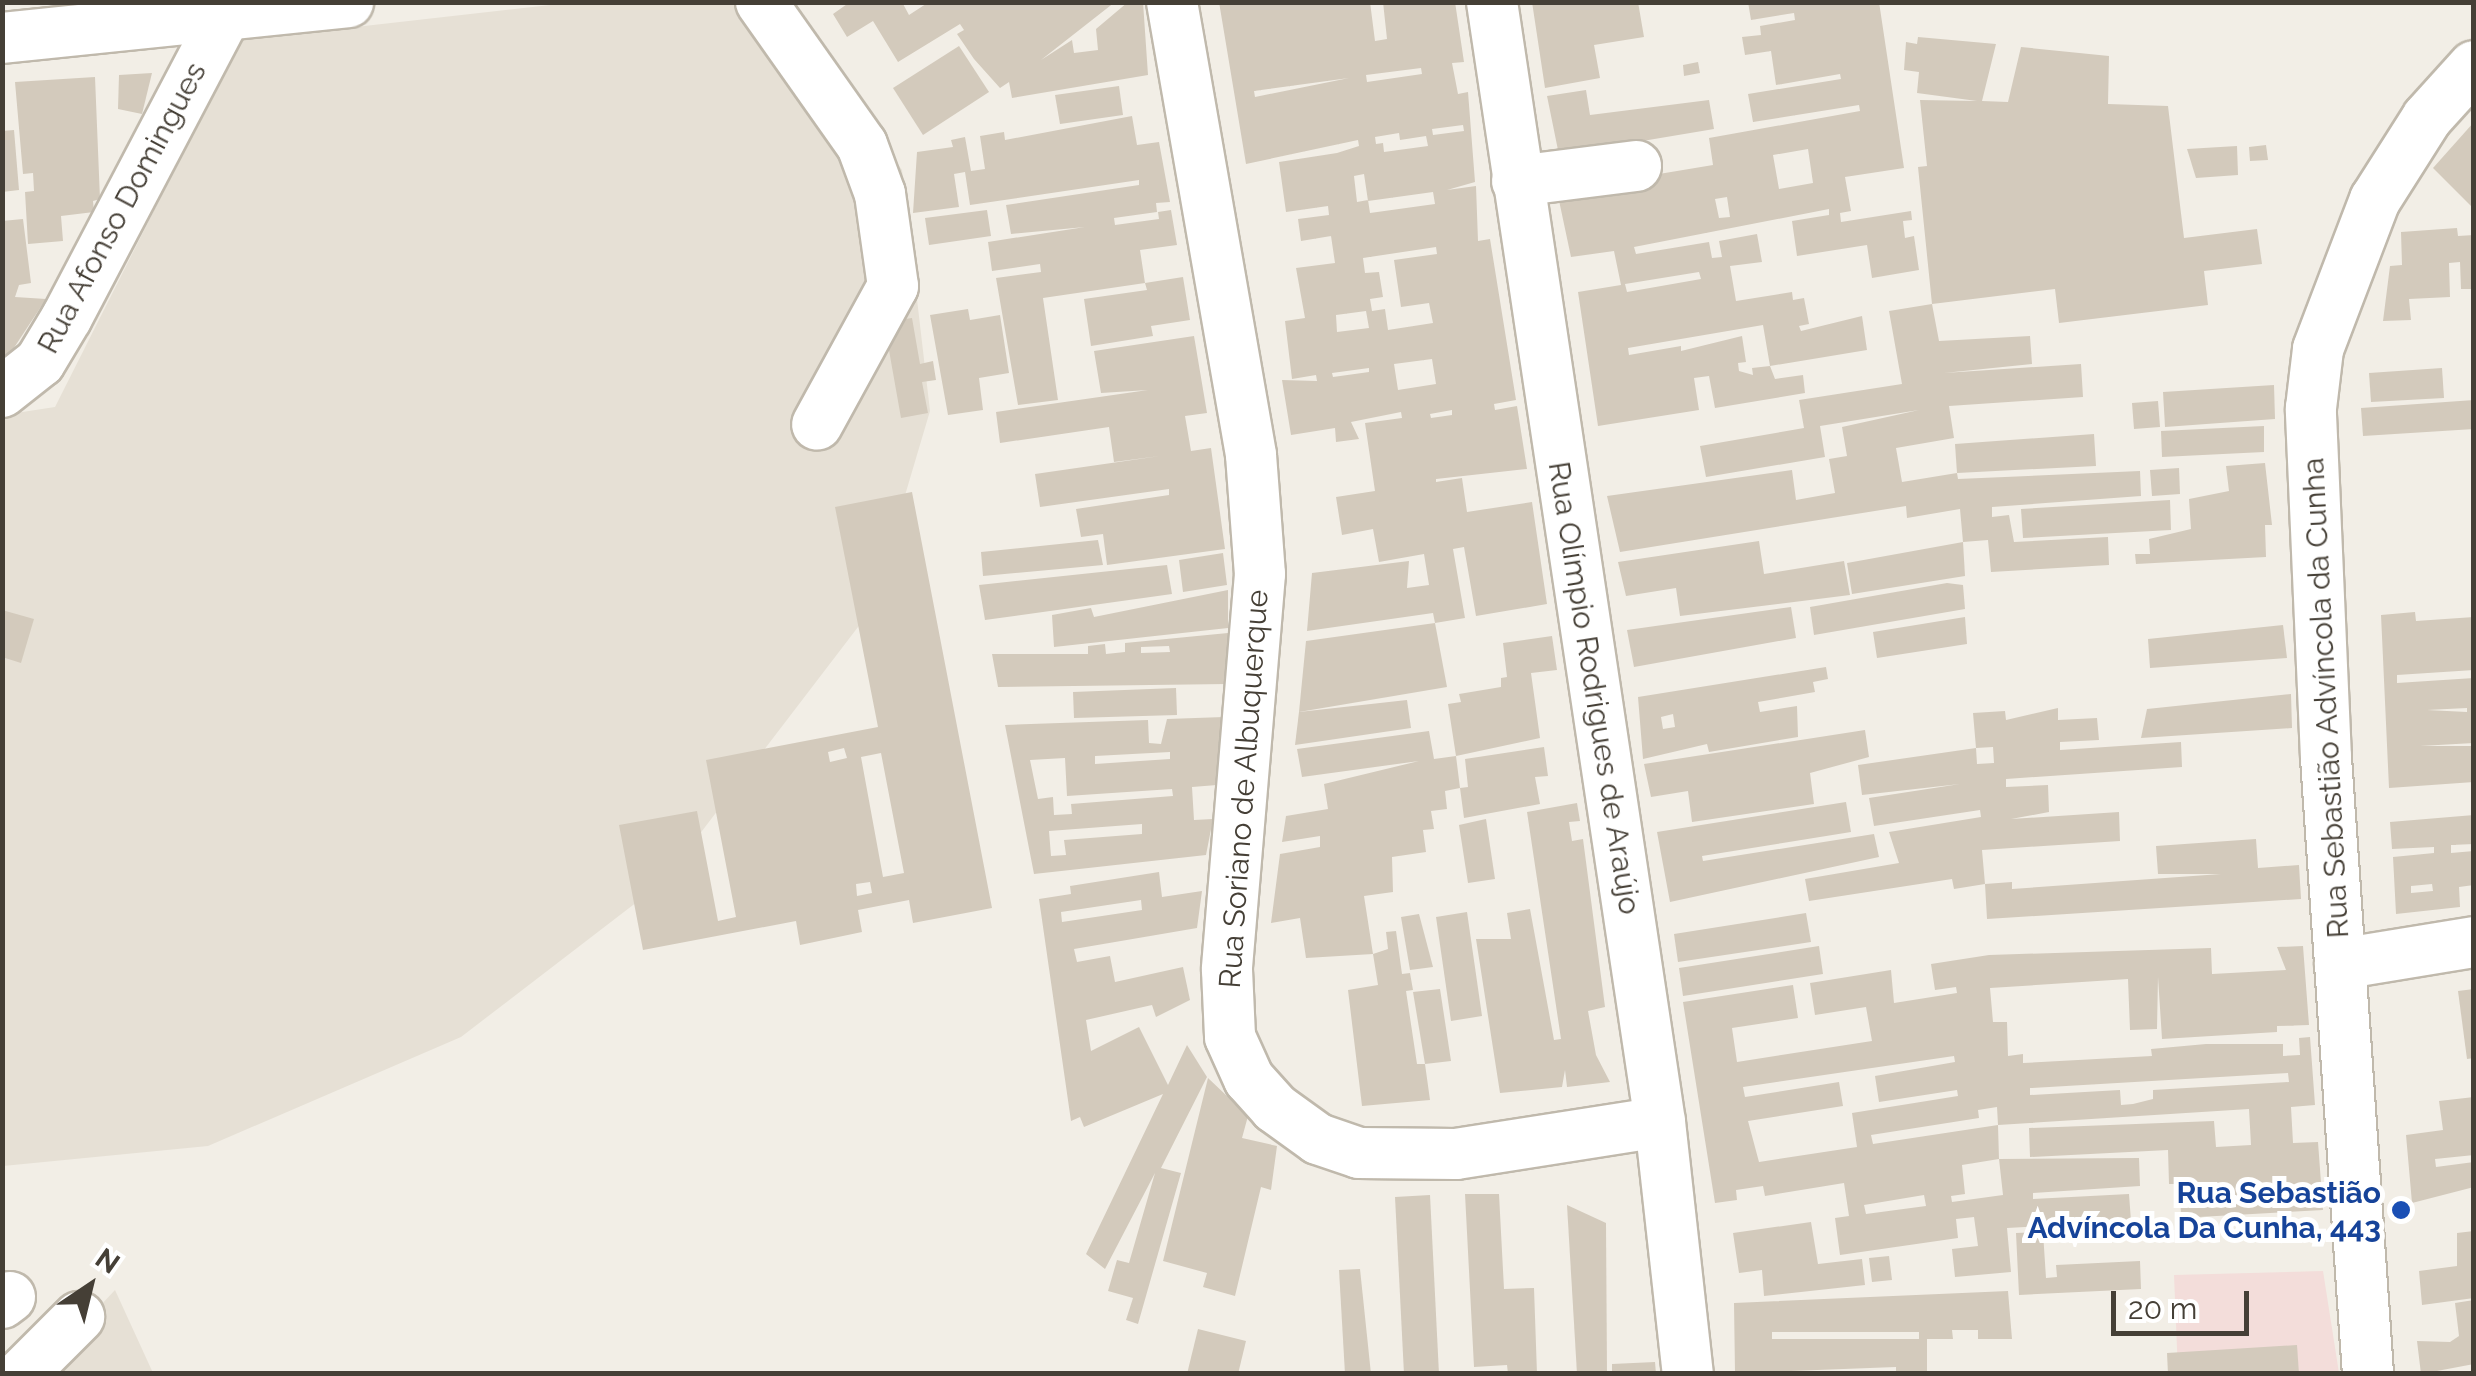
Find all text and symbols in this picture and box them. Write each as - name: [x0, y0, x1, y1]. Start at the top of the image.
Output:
- street label: Rua Afonso Domingues: [30, 56, 214, 360]
- street label: Rua Sebastião Advíncola da Cunha: [2295, 456, 2357, 940]
- street label: Rua Olímpio Rodrigues de Araújo: [1540, 459, 1648, 917]
- street label: Rua Soriano de Albuquerque: [1212, 588, 1276, 990]
- place label: Rua Sebastião Advíncola Da Cunha, 443: [2027, 1175, 2381, 1246]
- marker: Rua Sebastião Advíncola Da Cunha, 443: [2390, 1199, 2412, 1221]
- north arrow: [40, 1236, 140, 1336]
- text: N: [89, 1241, 126, 1281]
- scale bar: [2116, 1271, 2254, 1333]
- text: 20 m: [2128, 1291, 2197, 1326]

